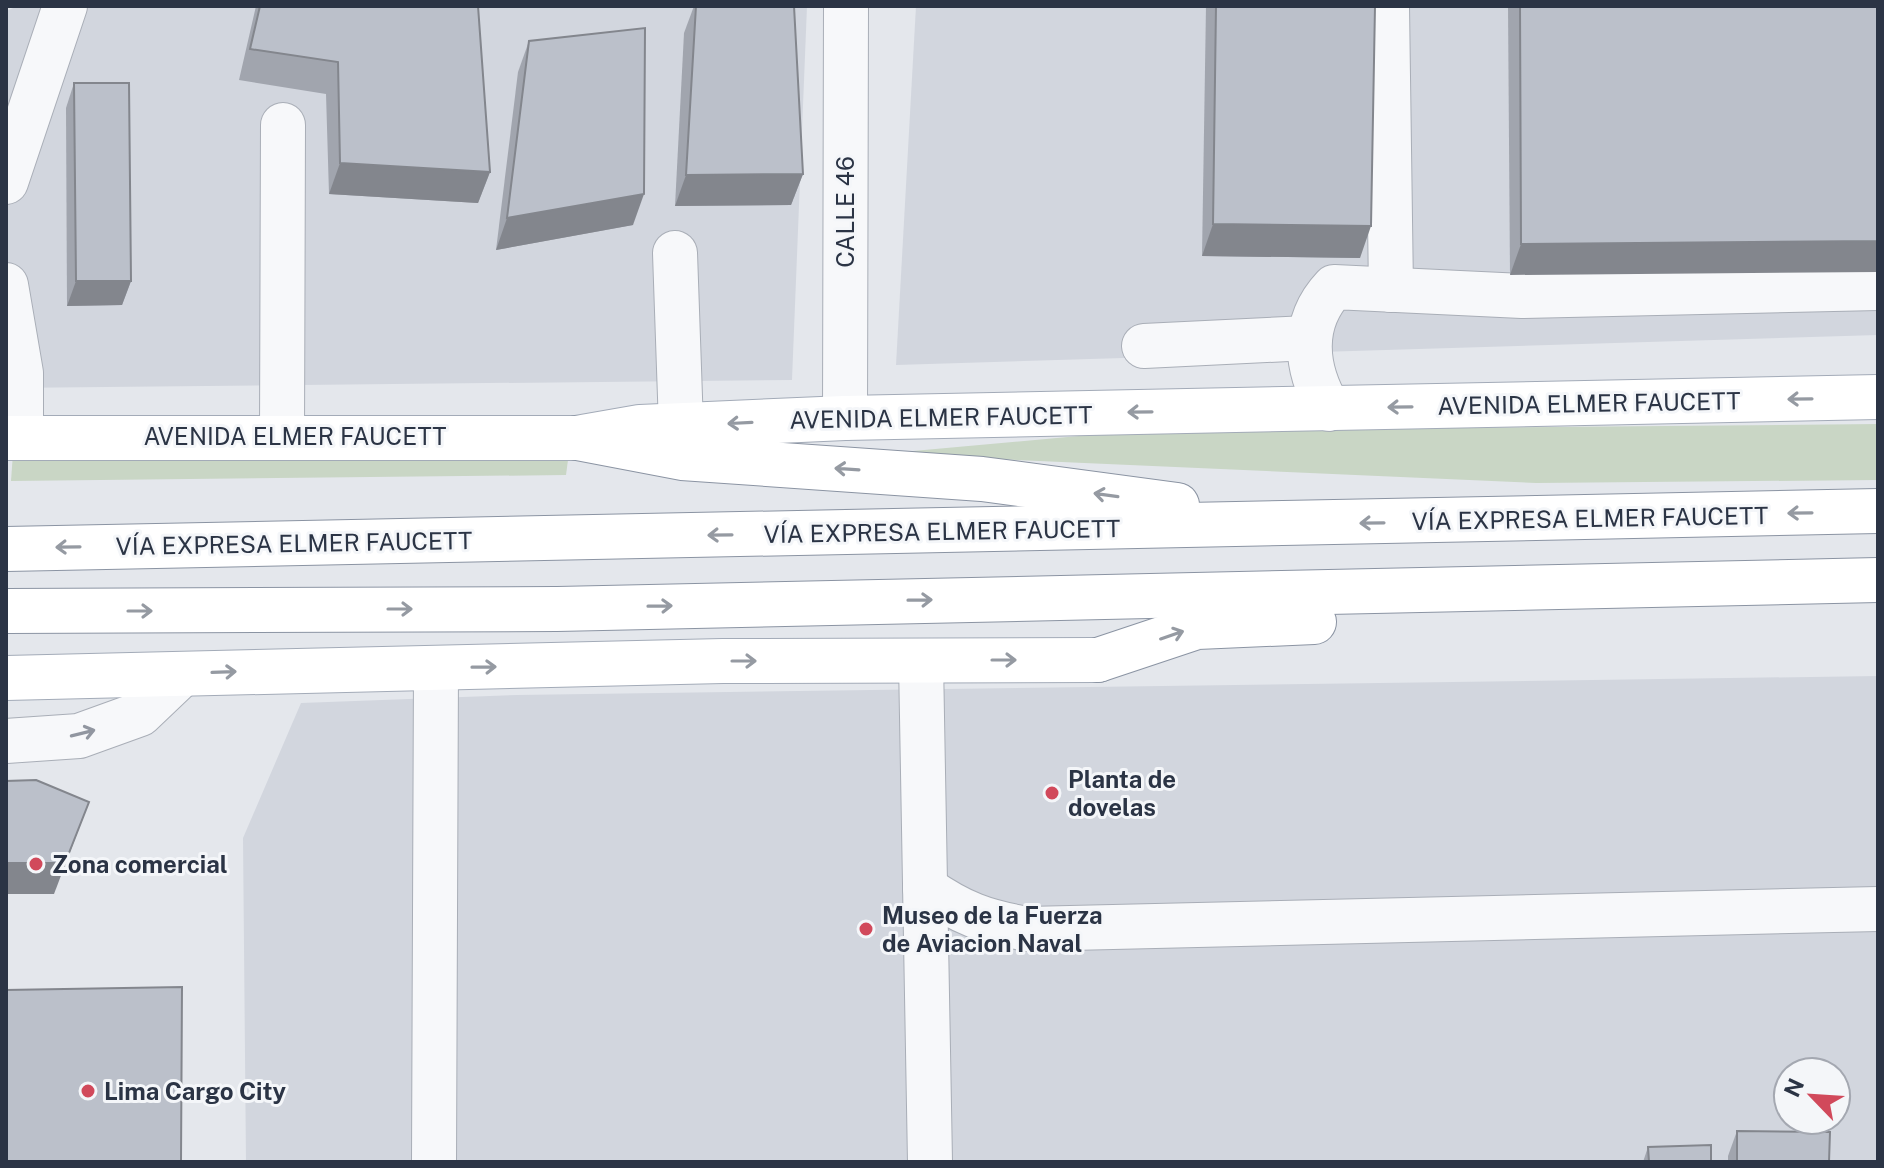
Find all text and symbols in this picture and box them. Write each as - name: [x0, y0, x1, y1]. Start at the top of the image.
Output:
- street label: CALLE 46: [831, 156, 859, 268]
- street label: AVENIDA ELMER FAUCETT: [1437, 386, 1741, 420]
- one-way arrow: [1787, 391, 1814, 406]
- one-way arrow: [1387, 399, 1414, 415]
- street label: AVENIDA ELMER FAUCETT: [789, 400, 1093, 434]
- one-way arrow: [1127, 404, 1154, 420]
- one-way arrow: [727, 416, 754, 431]
- street label: AVENIDA ELMER FAUCETT: [143, 422, 447, 450]
- one-way arrow: [834, 461, 861, 476]
- one-way arrow: [1093, 488, 1120, 503]
- street label: VÍA EXPRESA ELMER FAUCETT: [1411, 501, 1769, 535]
- one-way arrow: [1787, 505, 1814, 520]
- street label: VÍA EXPRESA ELMER FAUCETT: [763, 514, 1121, 548]
- one-way arrow: [1359, 515, 1386, 531]
- street label: VÍA EXPRESA ELMER FAUCETT: [115, 526, 473, 560]
- one-way arrow: [707, 528, 734, 543]
- one-way arrow: [55, 540, 82, 555]
- one-way arrow: [906, 593, 933, 608]
- one-way arrow: [646, 599, 673, 614]
- one-way arrow: [386, 602, 413, 617]
- one-way arrow: [126, 603, 153, 619]
- one-way arrow: [1160, 626, 1185, 641]
- one-way arrow: [730, 653, 757, 669]
- one-way arrow: [990, 653, 1017, 668]
- one-way arrow: [470, 659, 497, 674]
- one-way arrow: [210, 665, 237, 680]
- one-way arrow: [70, 725, 96, 740]
- place label: Planta de dovelas: [1068, 765, 1176, 821]
- marker: Planta de dovelas: [1043, 784, 1061, 802]
- place label: Zona comercial: [52, 850, 228, 878]
- marker: Zona comercial: [27, 855, 45, 873]
- place label: Museo de la Fuerza de Aviacion Naval: [882, 901, 1103, 957]
- marker: Museo de la Fuerza de Aviacion Naval: [857, 920, 875, 938]
- north arrow: [1772, 1056, 1852, 1136]
- text: N: [1778, 1074, 1809, 1101]
- place label: Lima Cargo City: [104, 1077, 287, 1105]
- marker: Lima Cargo City: [79, 1082, 97, 1100]

